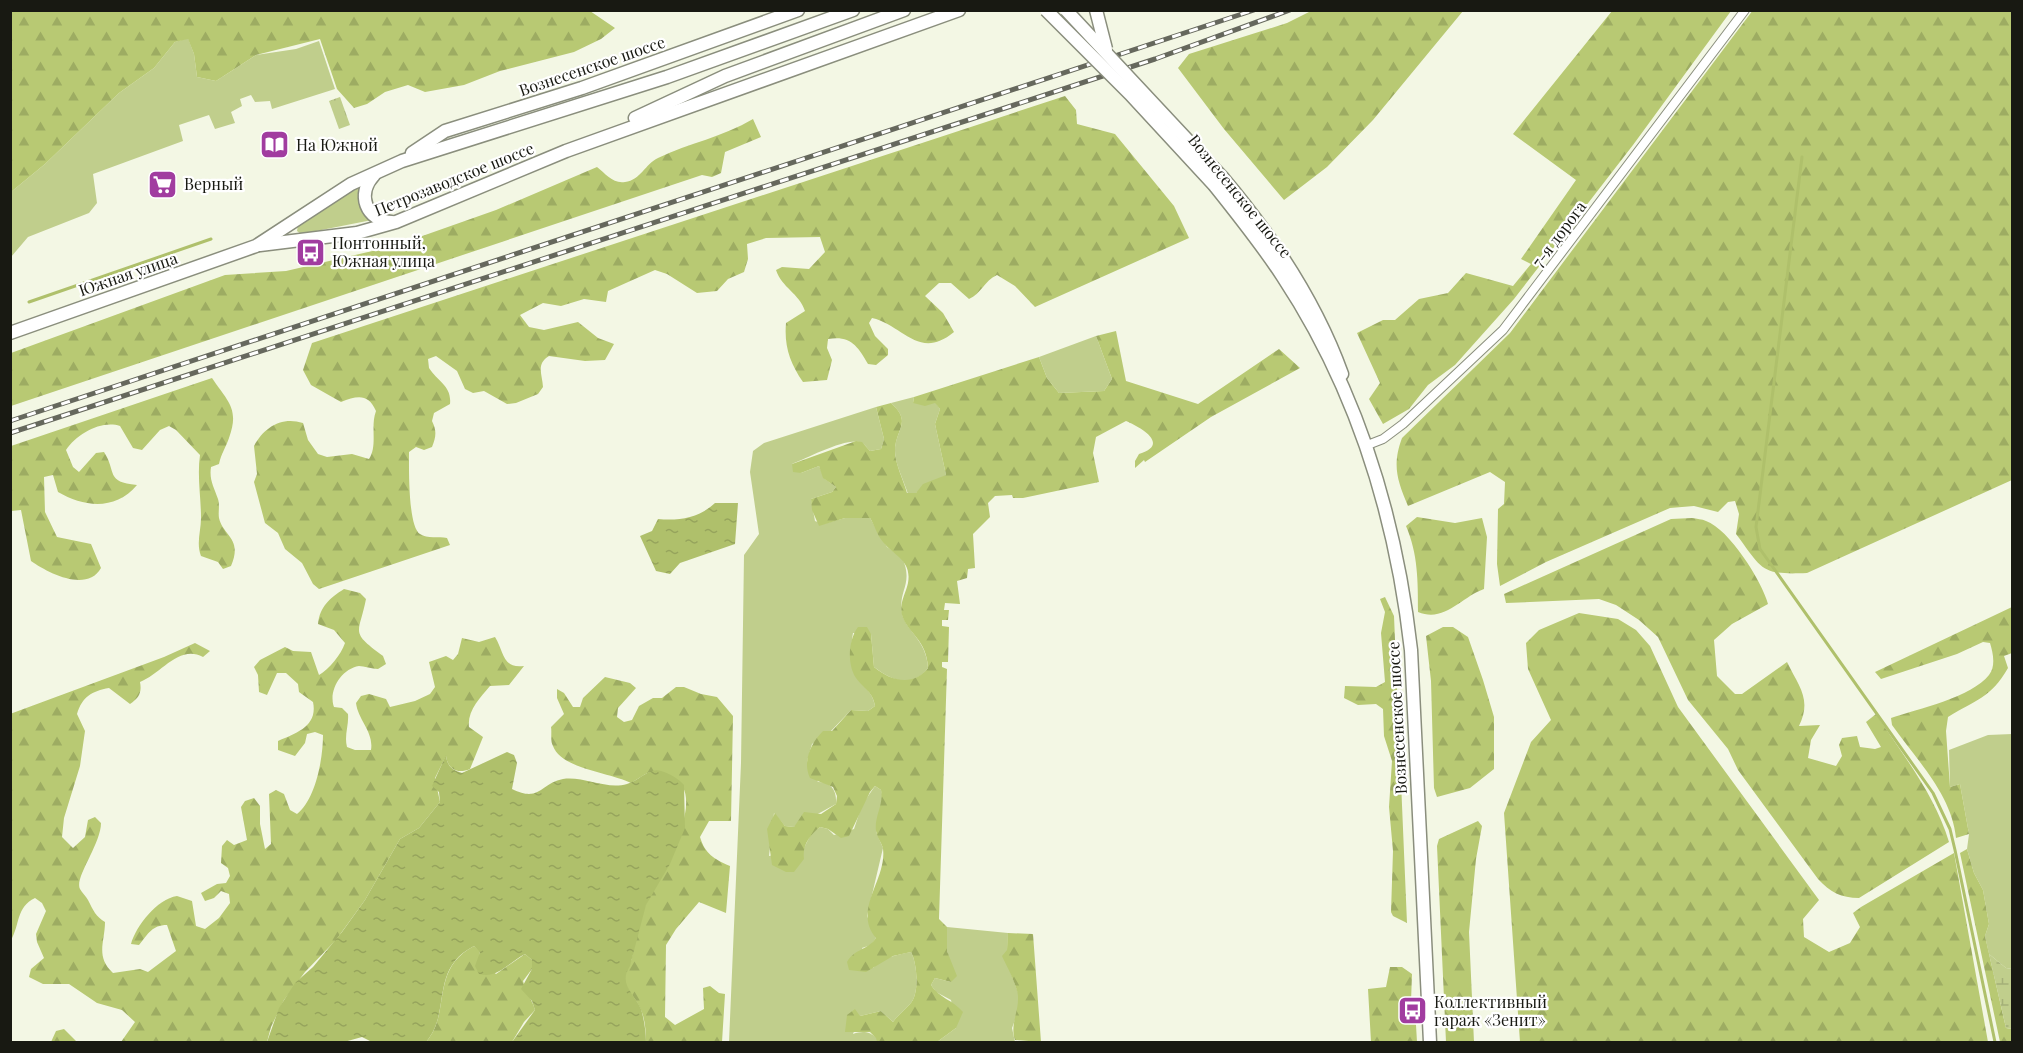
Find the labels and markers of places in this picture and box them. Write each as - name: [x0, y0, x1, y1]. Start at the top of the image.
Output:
- library icon: На Южной: [259, 129, 291, 161]
- place label: На Южной: [296, 134, 378, 155]
- supermarket icon: Верный: [147, 168, 179, 200]
- place label: Верный: [184, 173, 243, 194]
- place label: Понтонный, Южная улица: [332, 232, 435, 271]
- bus stop icon: Понтонный, Южная улица: [295, 236, 327, 268]
- place label: Коллективный гараж «Зенит»: [1434, 991, 1547, 1030]
- bus stop icon: Коллективный гараж «Зенит»: [1397, 995, 1429, 1027]

